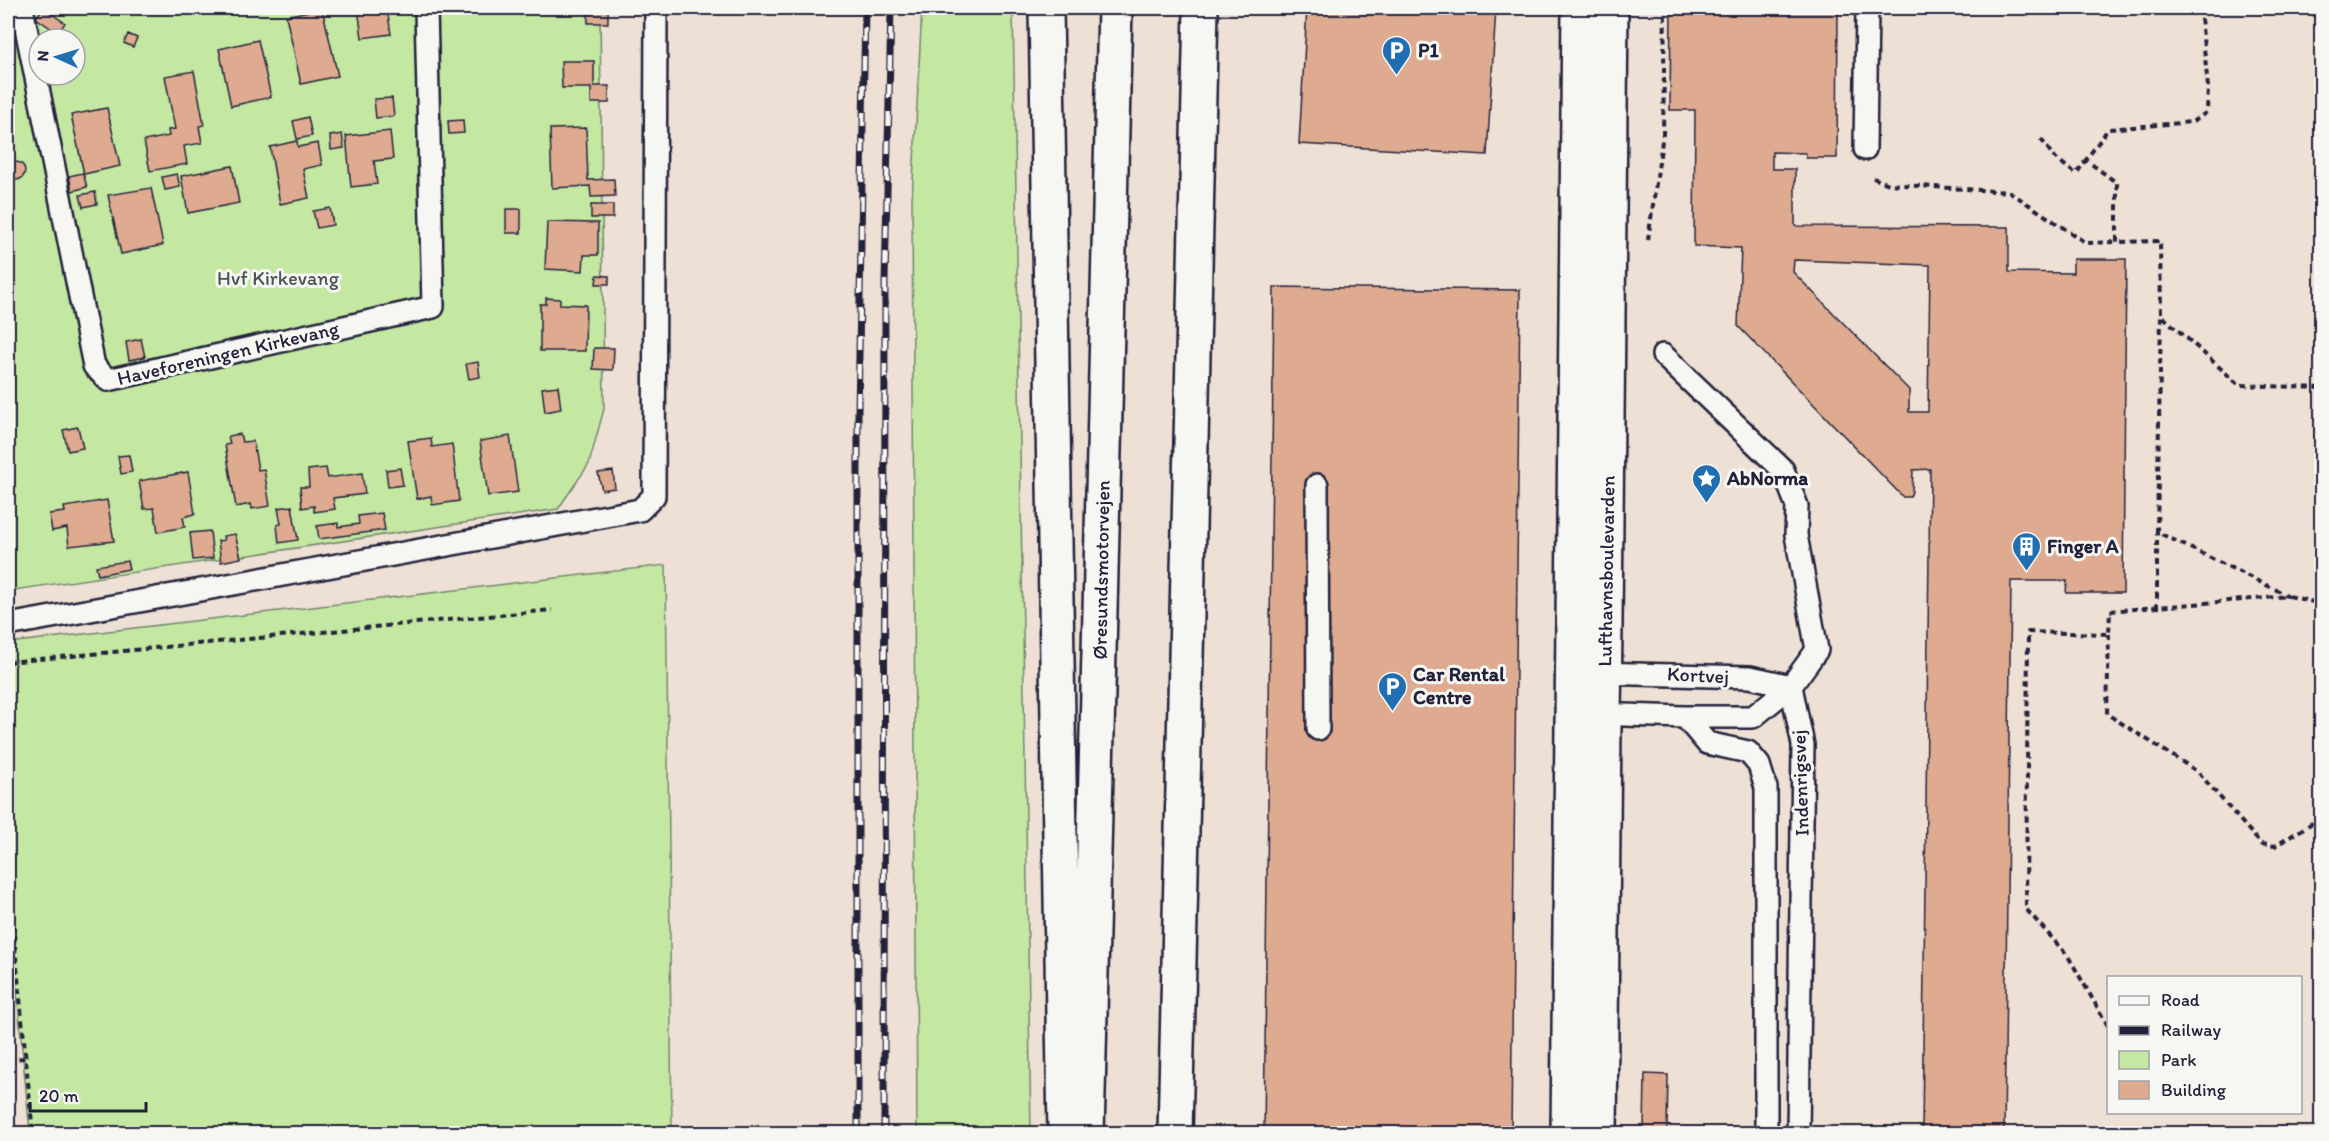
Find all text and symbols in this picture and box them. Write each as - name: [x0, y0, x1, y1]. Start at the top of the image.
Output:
- north arrow: [27, 27, 87, 87]
- parking icon: P1: [1381, 34, 1413, 76]
- place label: P1: [1418, 38, 1439, 62]
- text: N: [33, 50, 52, 62]
- park label: Hvf Kirkevang: [217, 266, 340, 290]
- street label: Haveforeningen Kirkevang: [115, 316, 342, 390]
- place icon: AbNorma: [1690, 462, 1722, 504]
- place label: AbNorma: [1726, 466, 1808, 490]
- street label: Lufthavnsboulevarden: [1592, 475, 1620, 667]
- street label: Øresundsmotorvejen: [1087, 480, 1115, 660]
- building icon: Finger A: [2010, 530, 2042, 572]
- place label: Finger A: [2047, 534, 2119, 559]
- street label: Kortvej: [1666, 661, 1730, 689]
- place label: Car Rental Centre: [1413, 662, 1505, 709]
- parking icon: Car Rental Centre: [1376, 670, 1408, 712]
- street label: Indenrigsvej: [1786, 729, 1814, 837]
- legend: [2107, 976, 2302, 1114]
- text: Road: [2161, 989, 2200, 1011]
- text: Railway: [2161, 1019, 2222, 1041]
- text: Park: [2161, 1049, 2196, 1071]
- scale bar: [30, 1075, 146, 1113]
- text: Building: [2161, 1079, 2227, 1101]
- text: 20 m: [39, 1085, 79, 1107]

